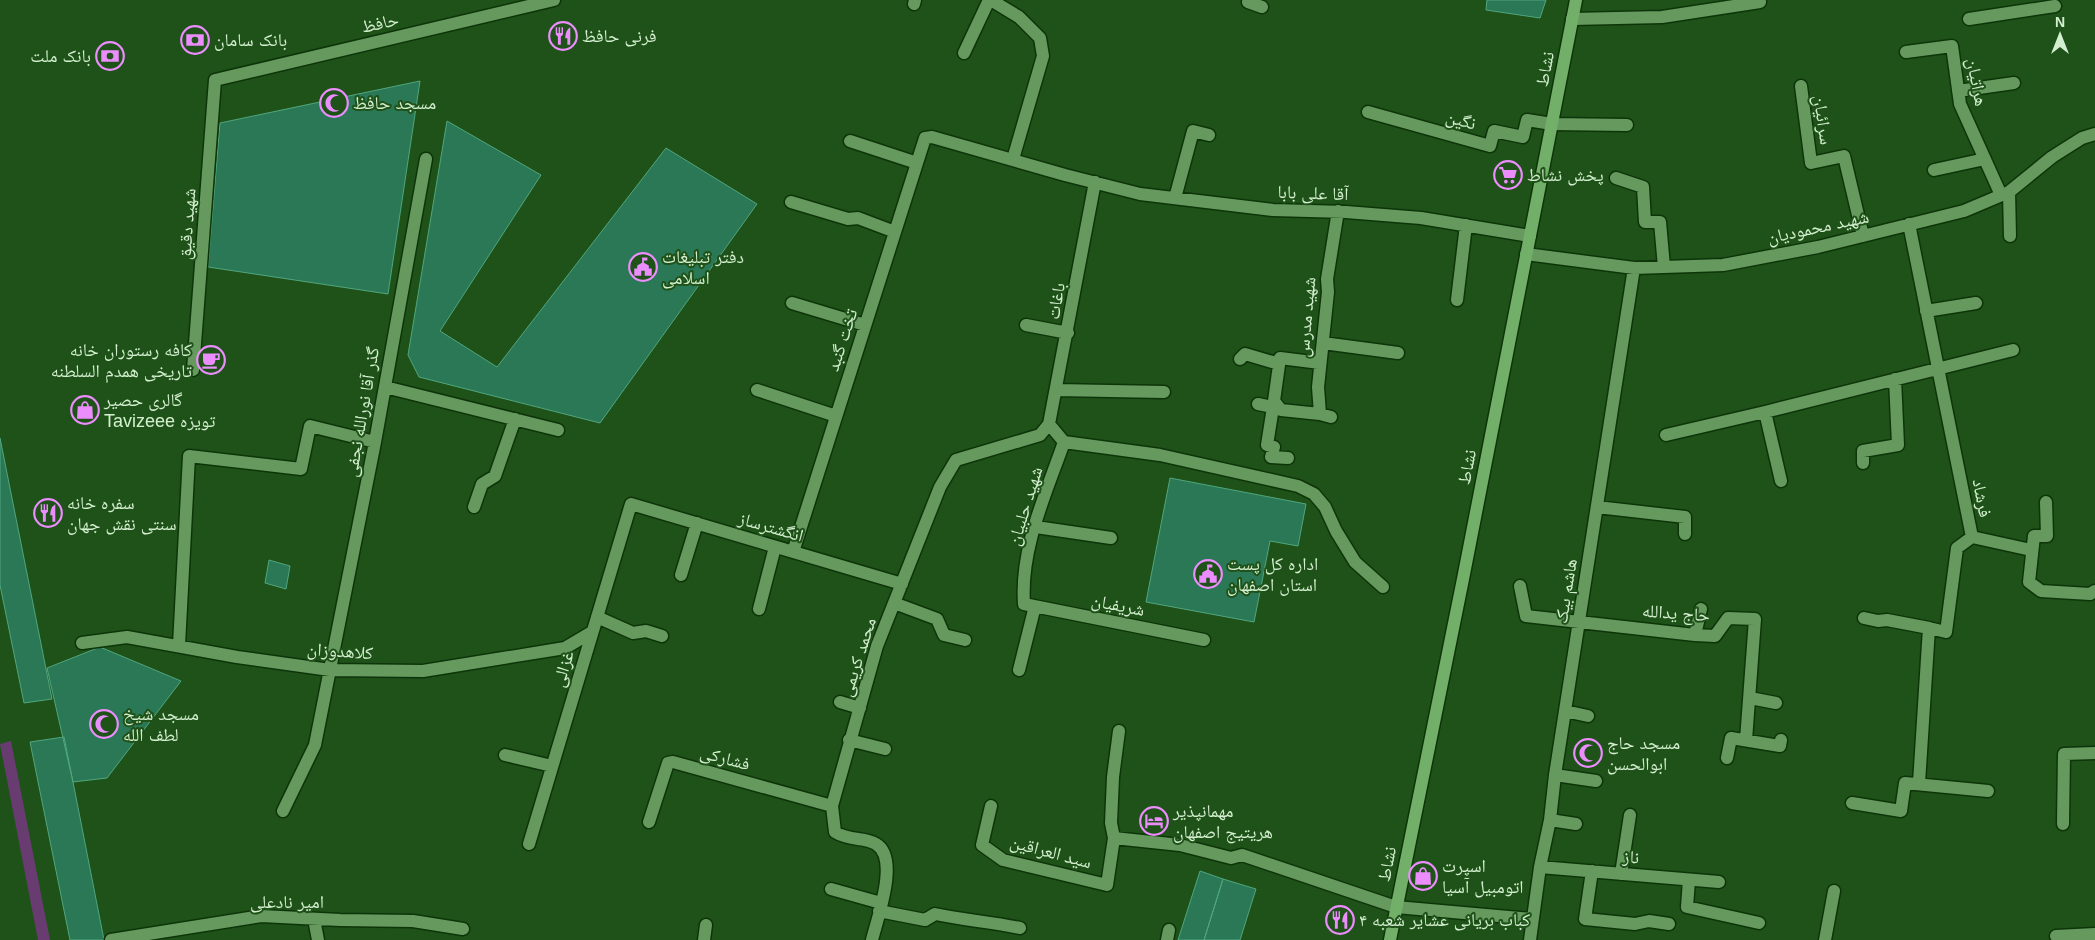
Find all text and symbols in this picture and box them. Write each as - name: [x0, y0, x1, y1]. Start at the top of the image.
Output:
- street label: حافظ: [359, 9, 401, 37]
- north arrow: [2035, 10, 2085, 60]
- text: N: [2055, 14, 2065, 30]
- restaurant icon: فرنی حافظ: [548, 21, 578, 51]
- bank icon: بانک سامان: [180, 25, 210, 55]
- place label: فرنی حافظ: [582, 26, 657, 47]
- place label: بانک سامان: [214, 30, 287, 51]
- bank icon: بانک ملت: [95, 41, 125, 71]
- place label: بانک ملت: [30, 46, 91, 67]
- street label: نشاط: [1532, 50, 1558, 88]
- street label: هراتیان: [1962, 56, 1991, 108]
- mosque icon: مسجد حافظ: [319, 88, 349, 118]
- place label: مسجد حافظ: [353, 93, 436, 113]
- street label: سرائیان: [1809, 94, 1836, 146]
- street label: نگین: [1444, 106, 1478, 135]
- supermarket icon: پخش نشاط: [1493, 160, 1523, 190]
- place label: پخش نشاط: [1527, 165, 1604, 186]
- street label: آقا علی بابا: [1277, 182, 1349, 205]
- street label: شهید دقیق: [175, 188, 200, 261]
- street label: شهید محمودیان: [1765, 206, 1871, 249]
- place label: دفتر تبلیغات اسلامی: [662, 247, 744, 289]
- public building icon: دفتر تبلیغات اسلامی: [628, 252, 658, 282]
- street label: شهید مدرس: [1293, 276, 1320, 358]
- street label: باغات: [1043, 281, 1070, 321]
- street label: تخت گنبد: [823, 306, 862, 374]
- place label: کافه رستوران خانه تاریخی همدم السلطنه: [51, 340, 193, 383]
- cafe icon: کافه رستوران خانه تاریخی همدم السلطنه: [196, 345, 226, 375]
- street label: گذر آقا نورالله نجفی: [341, 345, 384, 479]
- place label: گالری حصیر Tavizeee تویزه: [103, 390, 215, 431]
- shop icon: گالری حصیر Tavizeee تویزه: [70, 395, 100, 425]
- street label: نشاط: [1454, 448, 1480, 486]
- street label: شهید حلبیان: [1004, 464, 1047, 548]
- street label: فرشاد: [1968, 477, 1996, 519]
- place label: سفره خانه سنتی نقش جهان: [67, 493, 177, 535]
- restaurant icon: سفره خانه سنتی نقش جهان: [33, 498, 63, 528]
- street label: انگشترساز: [735, 508, 806, 546]
- place label: اداره کل پست استان اصفهان: [1227, 554, 1318, 596]
- street label: هاشم بیک: [1551, 557, 1583, 625]
- public building icon: اداره کل پست استان اصفهان: [1193, 559, 1223, 589]
- street label: شریفیان: [1089, 590, 1146, 621]
- street label: حاج یدالله: [1641, 601, 1711, 627]
- street label: محمد کریمی: [836, 615, 881, 699]
- street label: کلاهدوزان: [306, 639, 374, 664]
- street label: غزالی: [548, 648, 579, 690]
- place label: مسجد شیخ لطف الله: [123, 704, 199, 745]
- mosque icon: مسجد شیخ لطف الله: [89, 709, 119, 739]
- place label: مسجد حاج ابوالحسن: [1607, 733, 1680, 775]
- mosque icon: مسجد حاج ابوالحسن: [1573, 738, 1603, 768]
- street label: فشارکی: [698, 742, 752, 775]
- place label: مهمانپذیر هریتیج اصفهان: [1172, 801, 1273, 844]
- hotel icon: مهمانپذیر هریتیج اصفهان: [1139, 806, 1169, 836]
- street label: سید العراقین: [1008, 832, 1094, 873]
- street label: نشاط: [1374, 845, 1400, 883]
- street label: ناز: [1621, 846, 1640, 868]
- place label: اسپرت اتومبیل آسیا: [1442, 856, 1524, 898]
- shop icon: اسپرت اتومبیل آسیا: [1408, 861, 1438, 891]
- street label: امیر نادعلی: [250, 892, 324, 913]
- restaurant icon: کباب بریانی عشایر شعبه ۴: [1325, 905, 1355, 935]
- place label: کباب بریانی عشایر شعبه ۴: [1359, 910, 1531, 931]

